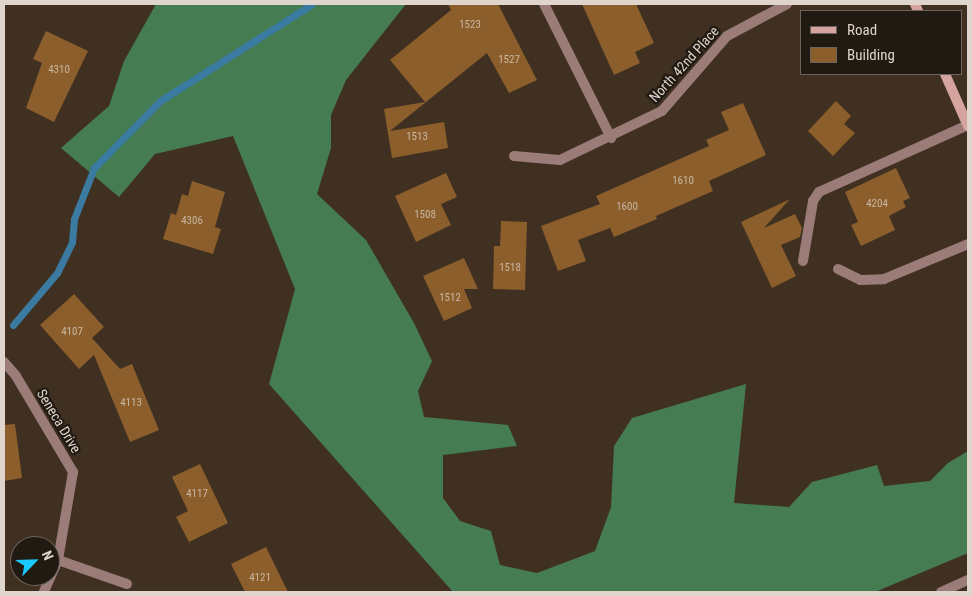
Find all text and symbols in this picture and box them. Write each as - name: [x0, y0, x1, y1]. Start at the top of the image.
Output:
- legend: [800, 10, 962, 75]
- house number: 1523: [459, 18, 481, 32]
- text: Road: [847, 21, 877, 39]
- street label: North 42nd Place: [646, 23, 722, 105]
- text: Building: [847, 46, 895, 64]
- house number: 1527: [498, 53, 520, 67]
- house number: 4310: [48, 63, 70, 77]
- house number: 1513: [406, 130, 428, 144]
- house number: 1610: [672, 174, 694, 188]
- house number: 4204: [866, 197, 888, 211]
- house number: 1600: [616, 200, 638, 214]
- house number: 1508: [414, 208, 436, 222]
- house number: 4306: [181, 214, 203, 228]
- house number: 1518: [499, 261, 521, 275]
- house number: 1512: [439, 291, 461, 305]
- house number: 4107: [61, 325, 83, 339]
- street label: Seneca Drive: [33, 386, 85, 456]
- house number: 4113: [120, 396, 142, 410]
- house number: 4117: [186, 487, 208, 501]
- north arrow: [10, 536, 60, 586]
- text: N: [39, 548, 57, 562]
- house number: 4121: [249, 571, 271, 585]

